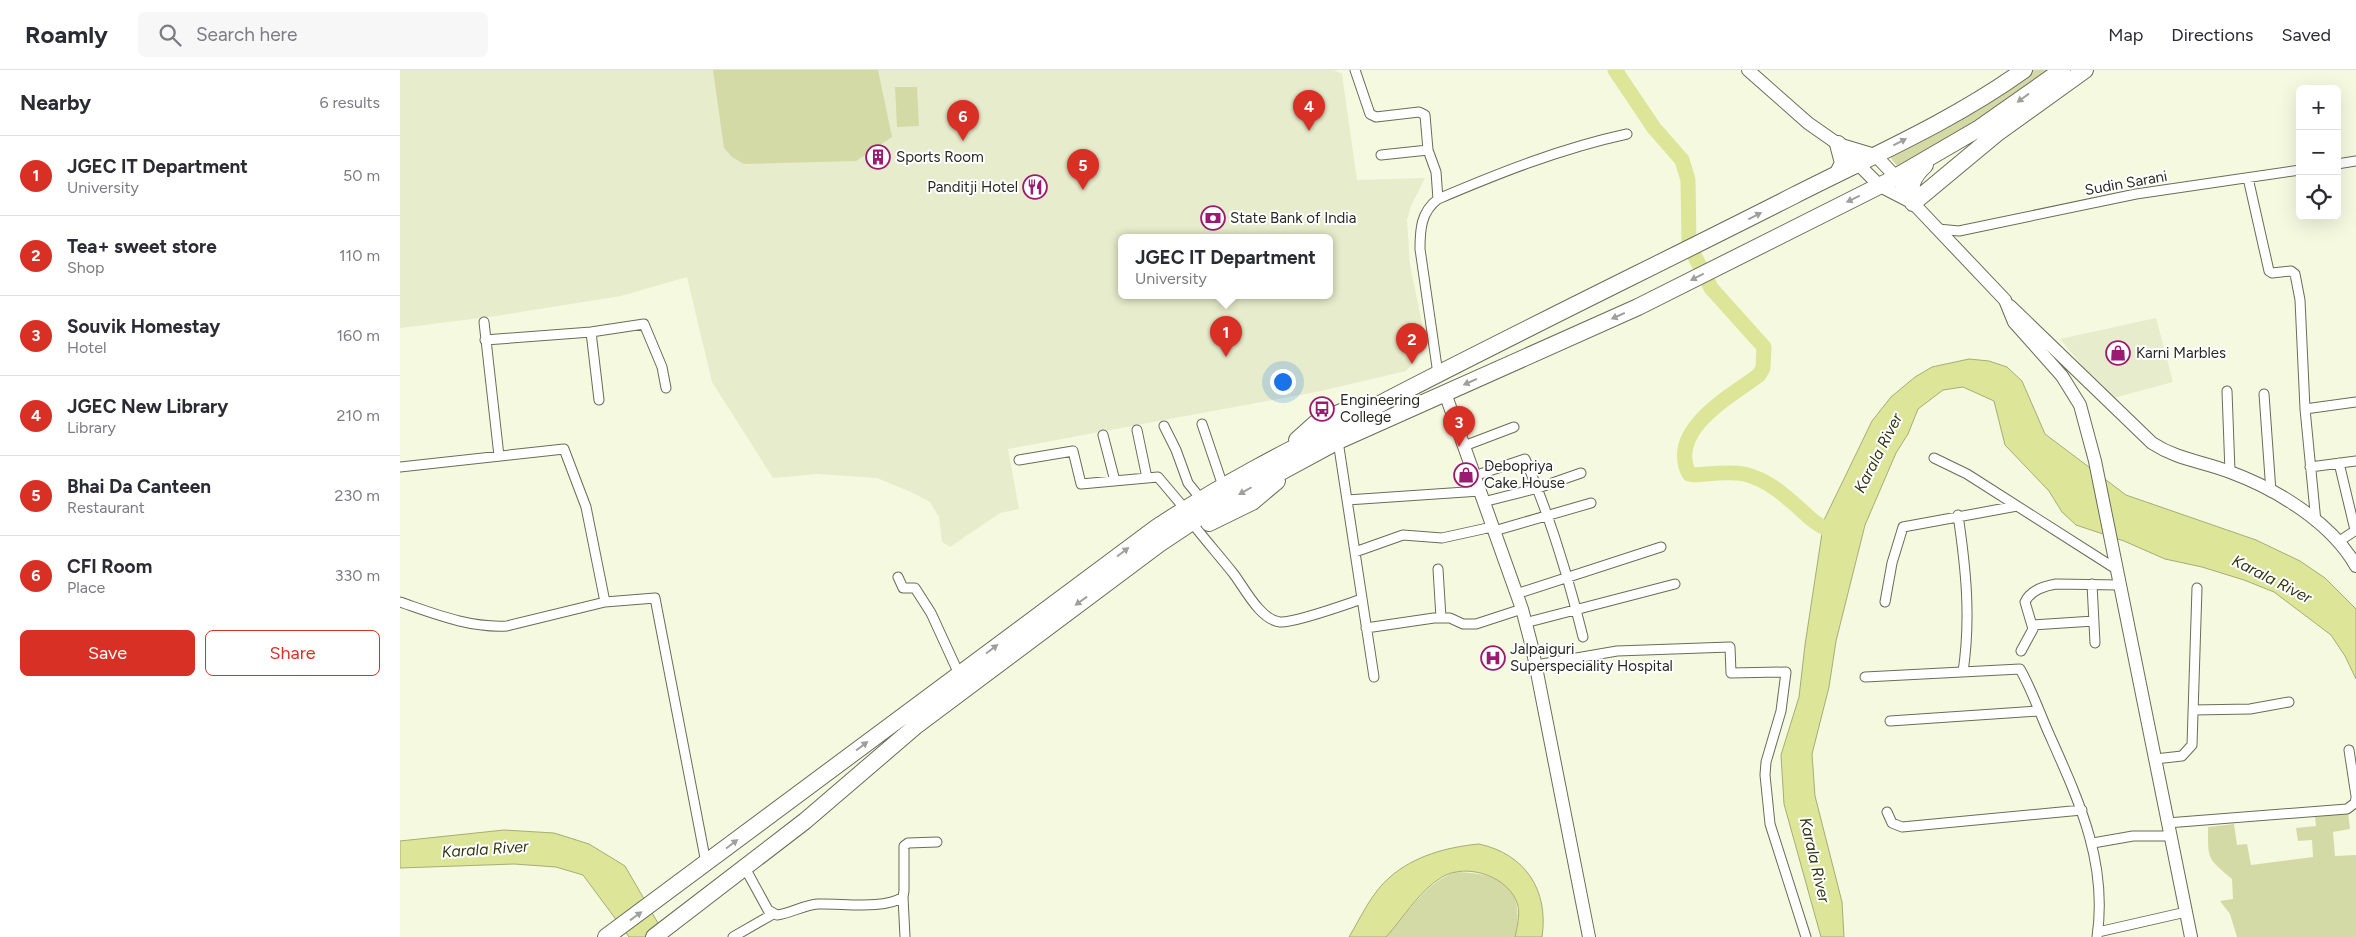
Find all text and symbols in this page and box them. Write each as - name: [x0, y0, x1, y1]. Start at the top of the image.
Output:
- search box: [138, 12, 488, 57]
- text: Roamly: [25, 20, 108, 49]
- icon: search: [156, 21, 184, 49]
- text: Search here: [196, 23, 297, 46]
- text: Map: [2108, 24, 2143, 46]
- text: Directions: [2171, 24, 2253, 46]
- text: Saved: [2281, 24, 2331, 46]
- map controls: [2296, 85, 2341, 220]
- button: +: [2296, 85, 2341, 130]
- text: Nearby: [20, 90, 91, 115]
- pin: 4: [1293, 90, 1325, 131]
- text: 6 results: [319, 93, 380, 112]
- one-way arrow: [2017, 93, 2030, 104]
- pin: 6: [947, 100, 979, 141]
- button: −: [2296, 130, 2341, 175]
- one-way arrow: [1893, 138, 1907, 146]
- building icon: Sports Room: [865, 144, 891, 170]
- place label: Sports Room: [896, 148, 984, 166]
- pin: 5: [1067, 149, 1099, 190]
- text: JGEC IT Department: [67, 155, 248, 178]
- text: 1: [33, 166, 39, 185]
- text: 50 m: [343, 166, 380, 185]
- street label: Sudin Sarani: [2083, 167, 2169, 199]
- restaurant icon: Panditji Hotel: [1022, 174, 1048, 200]
- button: locate: [2296, 175, 2341, 220]
- text: University: [67, 178, 139, 197]
- place label: Panditji Hotel: [927, 178, 1018, 196]
- one-way arrow: [1846, 195, 1860, 203]
- bank icon: State Bank of India: [1200, 205, 1226, 231]
- place label: State Bank of India: [1230, 209, 1356, 227]
- one-way arrow: [1748, 211, 1762, 219]
- popup: [1118, 234, 1333, 299]
- text: Tea+ sweet store: [67, 235, 217, 258]
- text: 2: [31, 246, 41, 265]
- text: 110 m: [339, 246, 380, 265]
- text: JGEC IT Department: [1135, 246, 1316, 269]
- text: Shop: [67, 258, 105, 277]
- text: University: [1135, 269, 1207, 288]
- one-way arrow: [1689, 273, 1704, 281]
- one-way arrow: [1611, 312, 1625, 320]
- text: Souvik Homestay: [67, 315, 220, 338]
- pin: 1: [1210, 316, 1242, 357]
- pin: 2: [1396, 323, 1428, 364]
- text: 3: [32, 326, 40, 345]
- text: 160 m: [337, 326, 380, 345]
- text: Hotel: [67, 338, 107, 357]
- shop icon: Karni Marbles: [2105, 340, 2131, 366]
- place label: Karni Marbles: [2136, 344, 2226, 362]
- your location: [1270, 369, 1296, 395]
- one-way arrow: [1463, 379, 1477, 387]
- place label: Engineering College: [1340, 391, 1420, 426]
- text: JGEC New Library: [67, 395, 228, 418]
- bus stop icon: Engineering College: [1309, 396, 1335, 422]
- text: 4: [31, 406, 41, 425]
- text: 210 m: [337, 406, 380, 425]
- pin: 3: [1443, 406, 1475, 447]
- water label: Karala River: [1850, 410, 1906, 496]
- text: Library: [67, 418, 116, 437]
- place label: Debopriya Cake House: [1484, 457, 1565, 492]
- shop icon: Debopriya Cake House: [1453, 462, 1479, 488]
- text: Bhai Da Canteen: [67, 475, 211, 498]
- text: 5: [31, 486, 41, 505]
- text: 230 m: [335, 486, 380, 505]
- one-way arrow: [1237, 487, 1252, 495]
- text: Restaurant: [67, 498, 145, 517]
- one-way arrow: [1116, 547, 1129, 558]
- water label: Karala River: [2229, 551, 2315, 607]
- text: CFI Room: [67, 555, 152, 578]
- text: 6: [31, 566, 41, 585]
- text: 330 m: [335, 566, 380, 585]
- text: Place: [67, 578, 105, 597]
- one-way arrow: [1075, 596, 1088, 607]
- button: Save: [20, 630, 195, 676]
- button: Share: [205, 630, 380, 676]
- place label: Jalpaiguri Superspeciality Hospital: [1510, 640, 1673, 675]
- one-way arrow: [985, 644, 998, 655]
- hospital icon: Jalpaiguri Superspeciality Hospital: [1480, 645, 1506, 671]
- one-way arrow: [855, 741, 868, 752]
- water label: Karala River: [1796, 816, 1834, 905]
- water label: Karala River: [441, 836, 530, 862]
- one-way arrow: [725, 839, 739, 849]
- one-way arrow: [629, 911, 642, 921]

